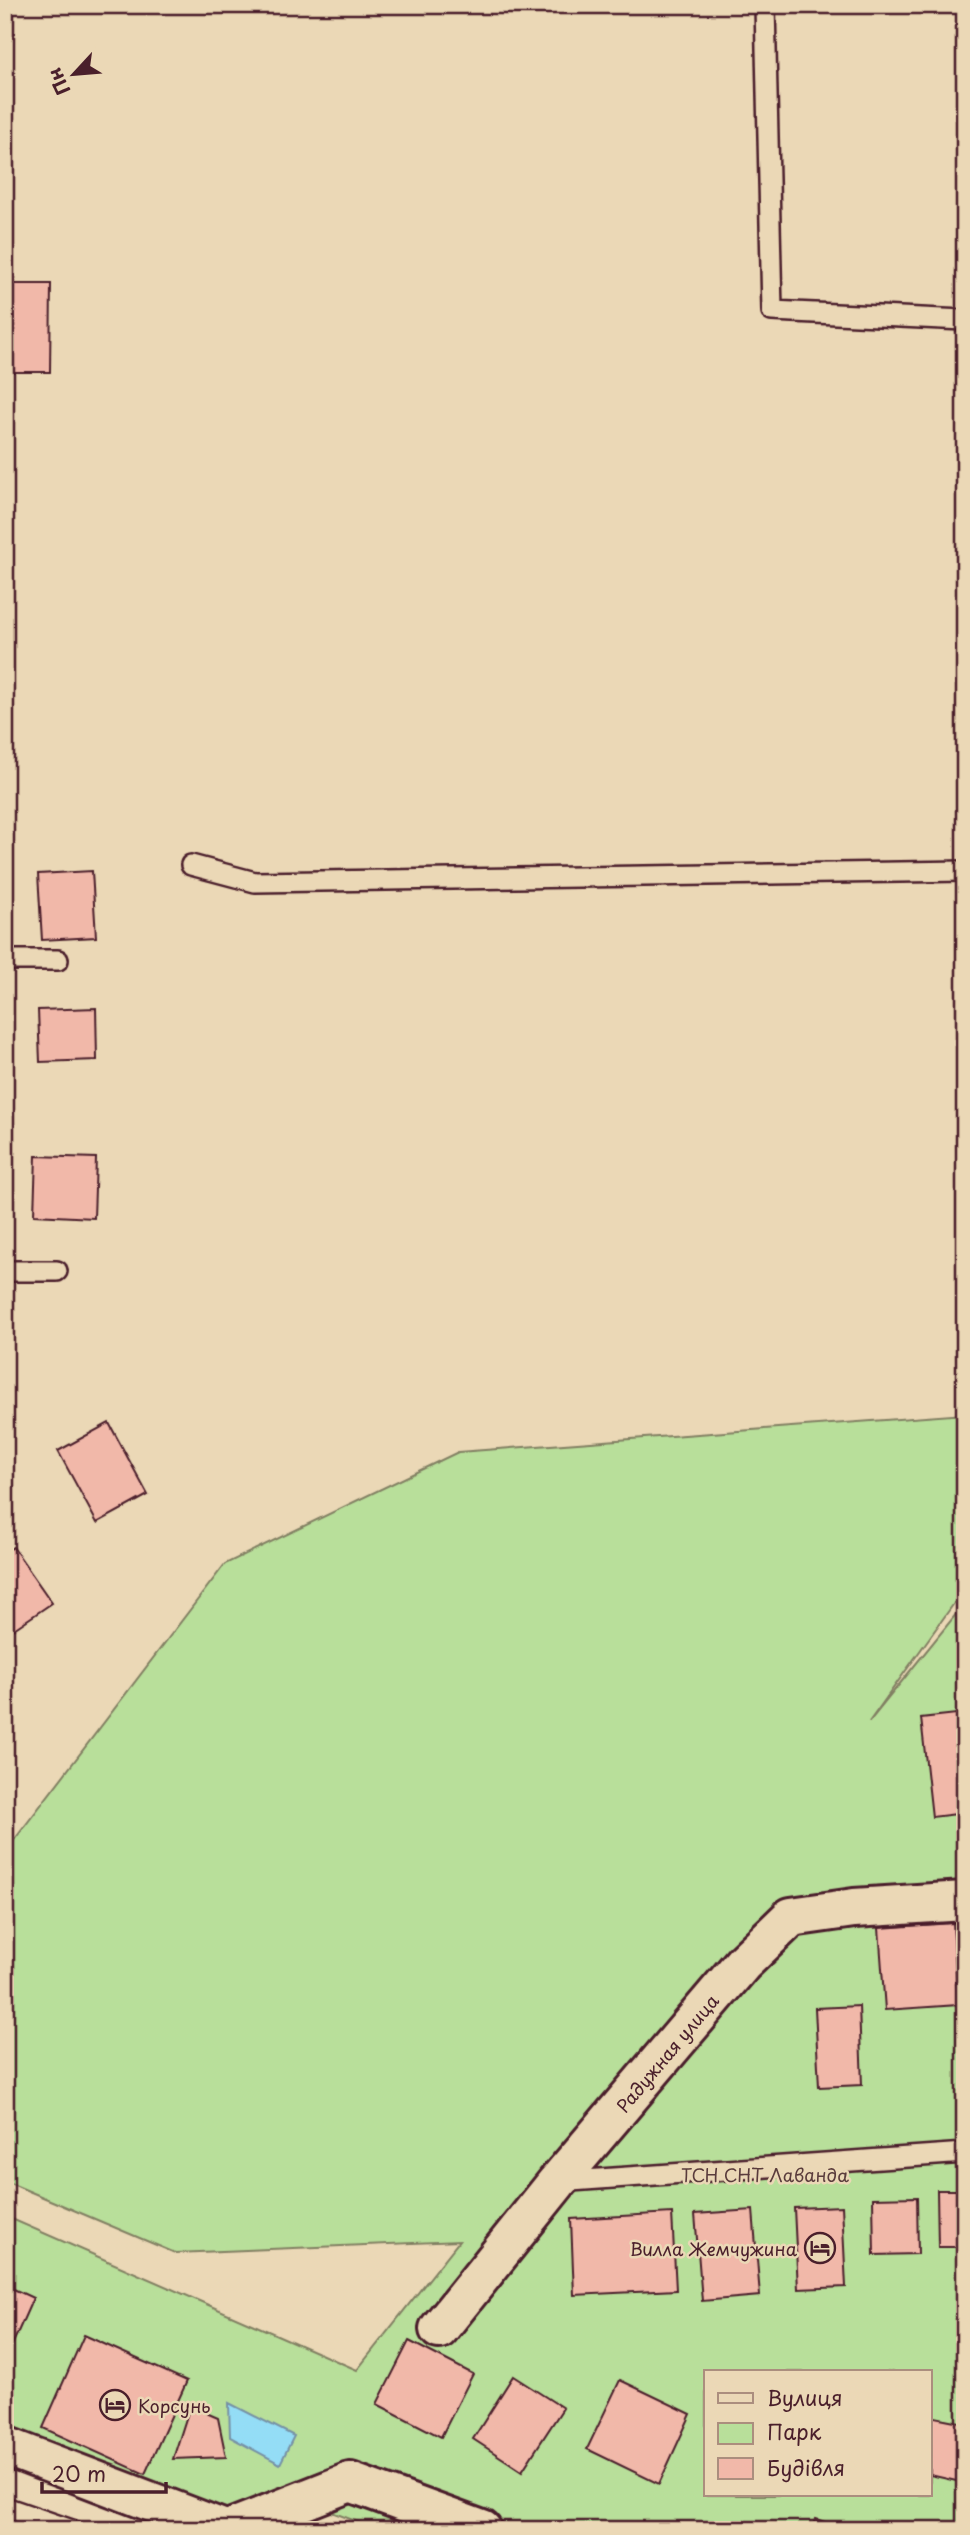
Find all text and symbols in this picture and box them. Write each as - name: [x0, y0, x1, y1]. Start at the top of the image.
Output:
- north arrow: [38, 38, 108, 108]
- text: Пн: [39, 63, 76, 100]
- street label: Радужная улица: [609, 1987, 725, 2118]
- park label: ТСН СНТ Лаванда: [681, 2161, 849, 2188]
- hotel icon: Вилла Жемчужина: [803, 2231, 837, 2265]
- place label: Вилла Жемчужина: [630, 2235, 798, 2262]
- legend: [704, 2370, 932, 2496]
- text: Вулиця: [767, 2381, 843, 2413]
- hotel icon: Корсунь: [98, 2388, 132, 2422]
- place label: Корсунь: [138, 2392, 211, 2419]
- text: Парк: [767, 2415, 822, 2447]
- scale bar: [42, 2451, 166, 2495]
- text: Будівля: [767, 2451, 845, 2483]
- text: 20 m: [52, 2457, 106, 2489]

